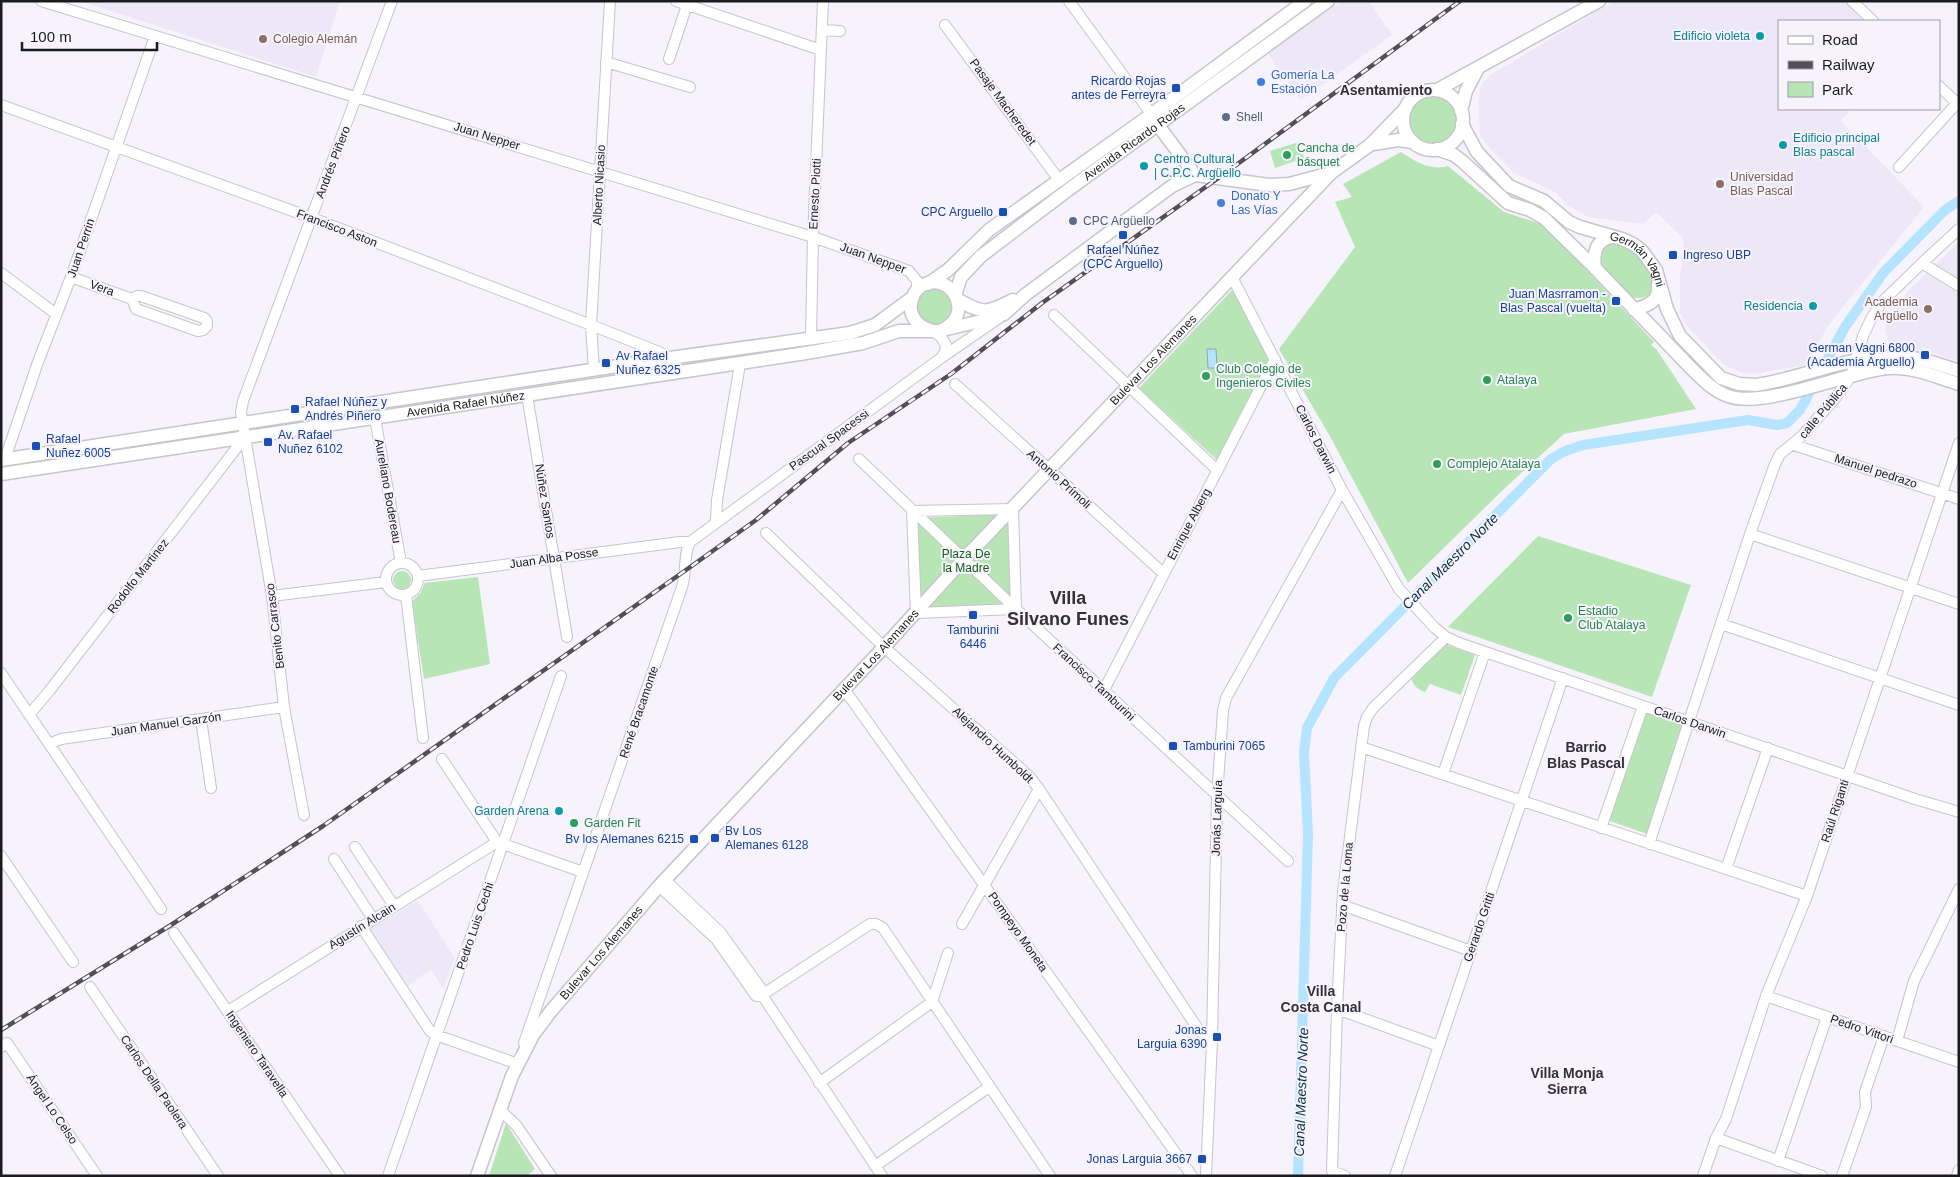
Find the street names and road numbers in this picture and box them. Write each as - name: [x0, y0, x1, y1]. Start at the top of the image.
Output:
- street label: Pasaje Macheredet: [967, 56, 1039, 148]
- street label: Avenida Ricardo Rojas: [1081, 100, 1188, 183]
- street label: Juan Nepper: [452, 119, 522, 153]
- street label: Andrés Piñero: [313, 124, 353, 200]
- street label: Alberto Nicasio: [590, 144, 608, 226]
- street label: Ernesto Piotti: [806, 158, 824, 230]
- street label: Francisco Aston: [295, 206, 379, 250]
- street label: Juan Perrin: [64, 217, 98, 279]
- street label: Germán Vagni: [1608, 229, 1667, 289]
- street label: Juan Nepper: [838, 240, 908, 276]
- street label: Vera: [88, 277, 116, 299]
- street label: Bulevar Los Alemanes: [1107, 312, 1199, 408]
- street label: calle Pública: [1796, 380, 1850, 441]
- street label: Avenida Rafael Núñez: [406, 388, 526, 420]
- street label: Carlos Darwin: [1293, 402, 1339, 476]
- street label: Pascual Spacessi: [787, 406, 871, 474]
- street label: Aureliano Bodereau: [372, 438, 404, 544]
- street label: Antonio Prímoli: [1024, 447, 1094, 511]
- street label: Manuel pedrazo: [1833, 451, 1919, 491]
- street label: Núñez Santos: [532, 463, 558, 539]
- street label: Enrique Alberg: [1164, 486, 1214, 562]
- street label: Rodolfo Martinez: [105, 536, 171, 616]
- street label: Juan Alba Posse: [509, 545, 600, 571]
- street label: Benito Carrasco: [263, 582, 287, 670]
- street label: Bulevar Los Alemanes: [830, 607, 922, 704]
- street label: Francisco Tamburini: [1050, 640, 1138, 724]
- street label: René Bracamonte: [617, 664, 661, 760]
- street label: Carlos Darwin: [1652, 703, 1728, 741]
- street label: Alejandro Humboldt: [950, 704, 1037, 787]
- street label: Juan Manuel Garzón: [110, 709, 222, 739]
- street label: Raúl Riganti: [1818, 778, 1852, 844]
- street label: Jonás Larguía: [1209, 779, 1225, 856]
- street label: Pozo de la Loma: [1334, 841, 1356, 932]
- street label: Pedro Luis Cechi: [454, 881, 496, 971]
- street label: Pompeyo Moneta: [985, 889, 1051, 975]
- street label: Gerardo Gritti: [1461, 890, 1497, 964]
- street label: Agustín Alcain: [326, 900, 398, 952]
- street label: Bulevar Los Alemanes: [557, 903, 646, 1003]
- street label: Ingeniero Taravella: [223, 1008, 291, 1100]
- street label: Pedro Vittori: [1829, 1012, 1895, 1046]
- street label: Carlos Della Paolera: [117, 1032, 191, 1132]
- street label: Ángel Lo Celso: [23, 1071, 82, 1147]

